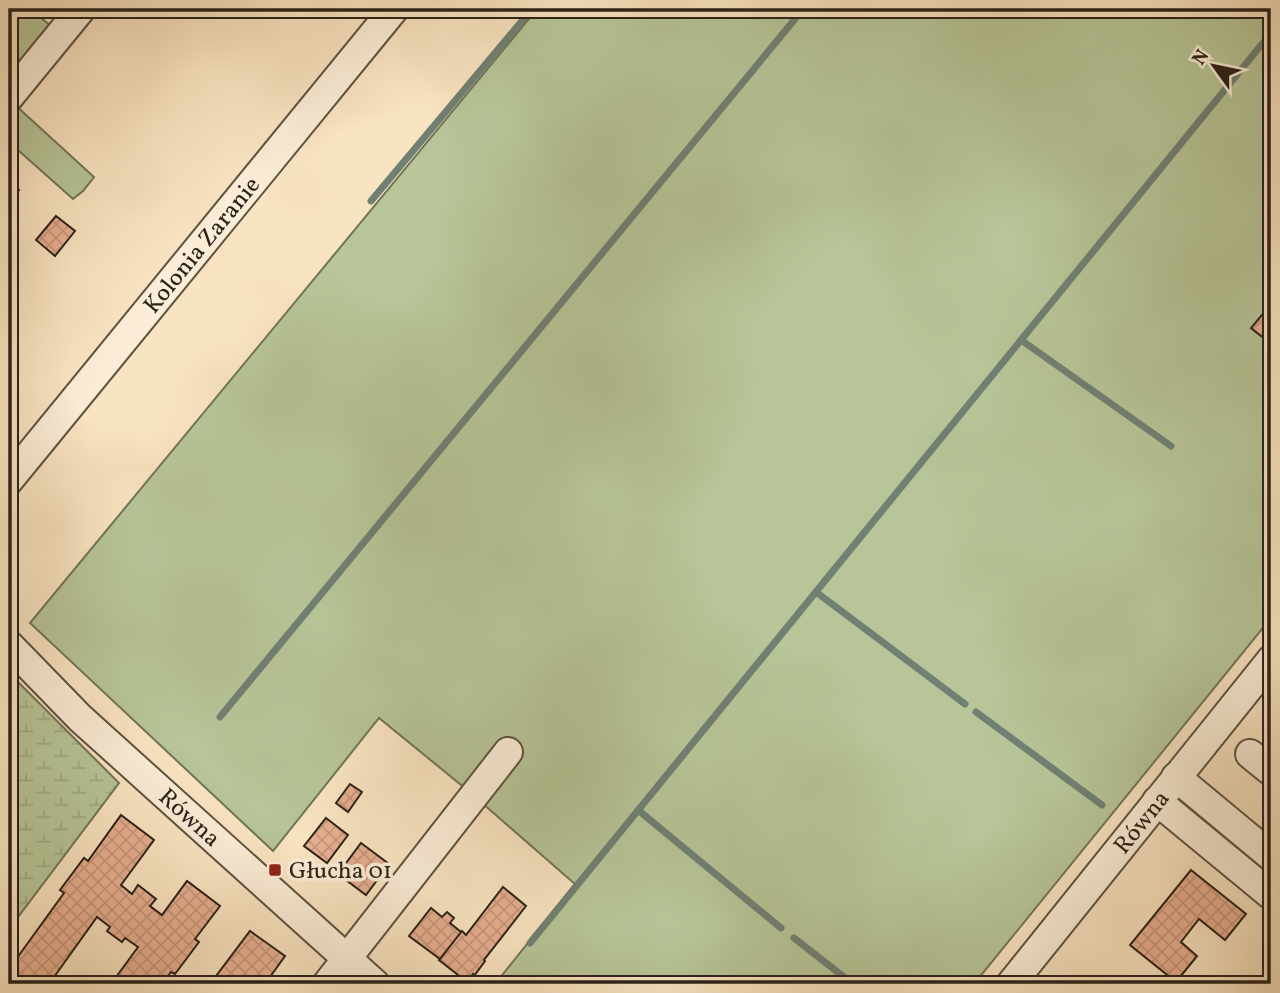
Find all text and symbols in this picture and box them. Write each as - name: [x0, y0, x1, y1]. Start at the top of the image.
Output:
- north arrow: [1178, 32, 1248, 102]
- text: N: [1187, 45, 1216, 71]
- street label: Kolonia Zaranie: [137, 170, 269, 322]
- street label: Równa: [150, 782, 227, 856]
- street label: Równa: [1107, 784, 1179, 862]
- place label: Głucha 01: [289, 855, 392, 889]
- marker: Głucha 01: [267, 862, 283, 878]

